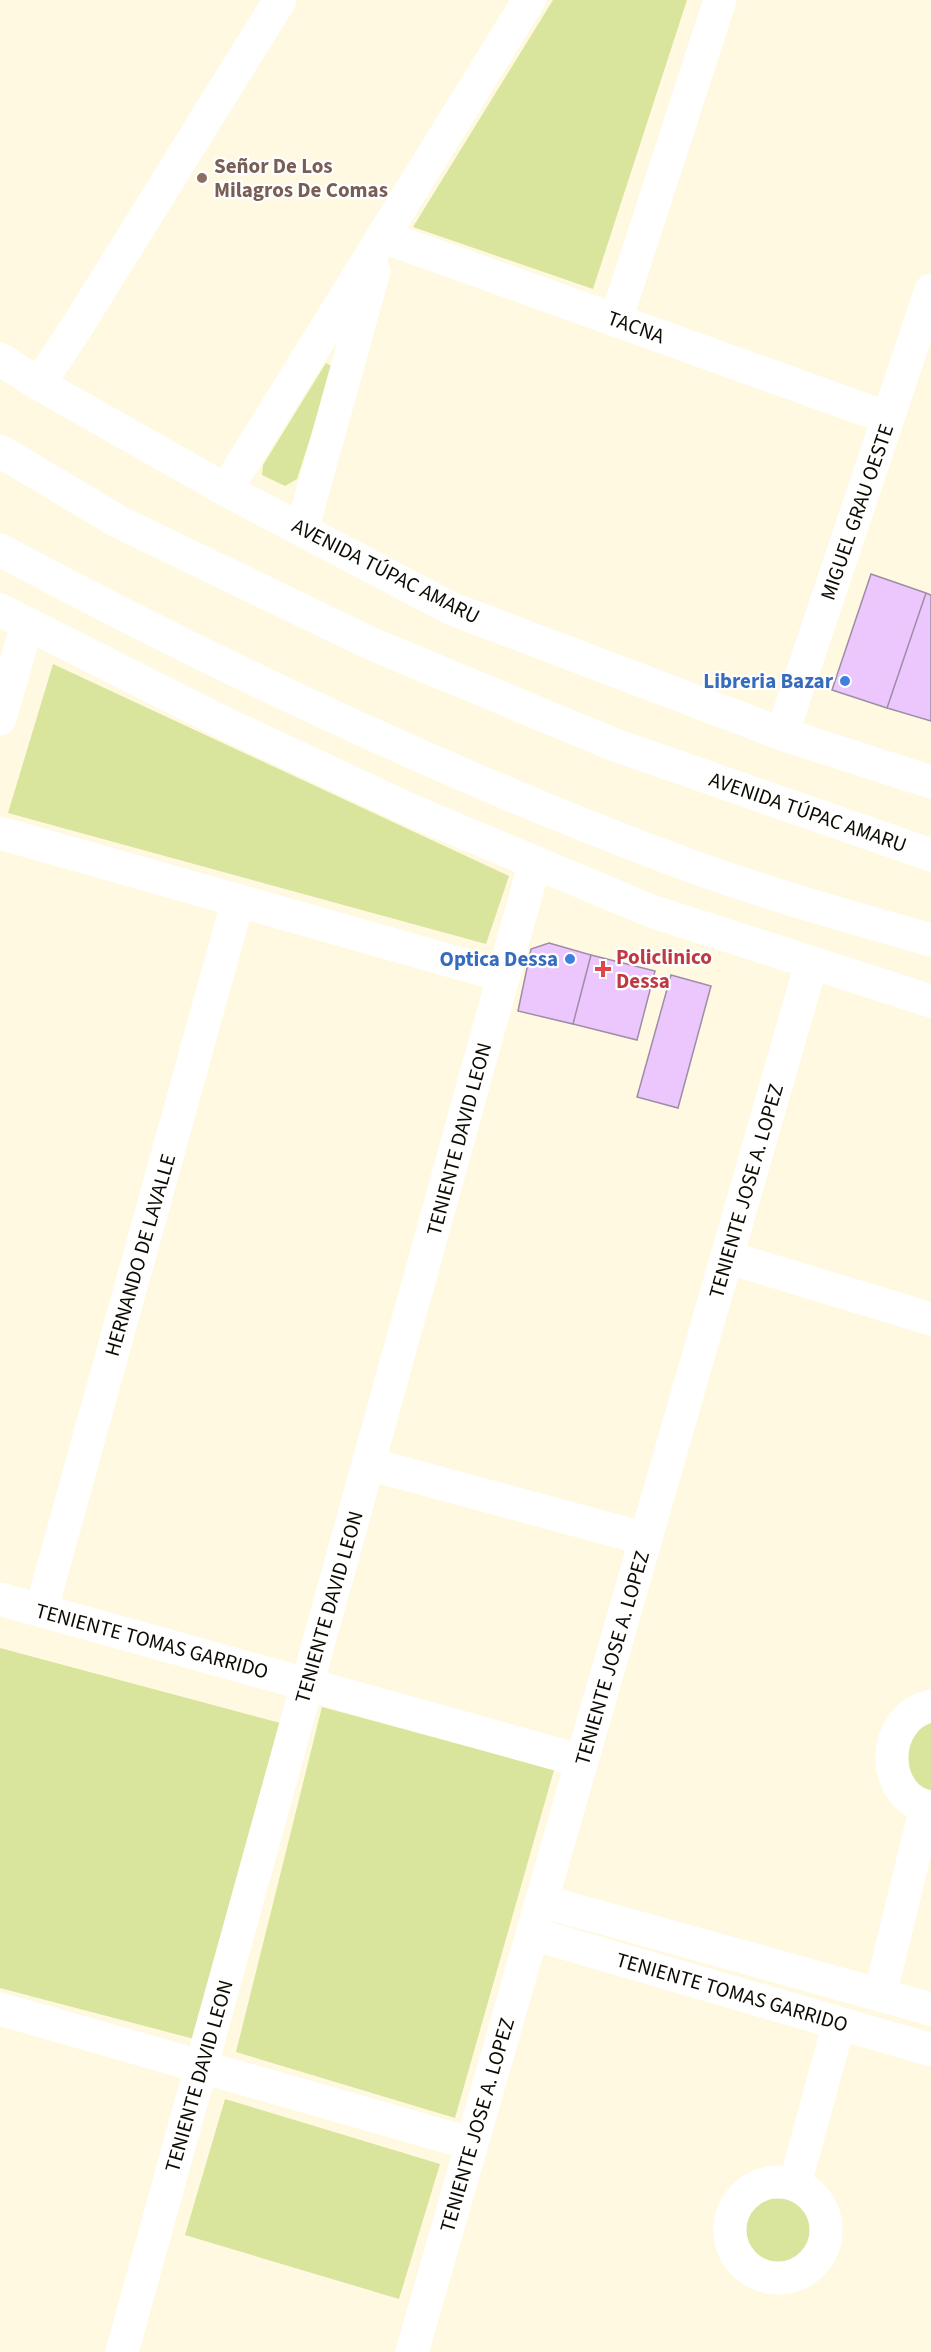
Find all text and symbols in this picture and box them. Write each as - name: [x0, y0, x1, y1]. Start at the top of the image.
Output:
- place label: Señor De Los Milagros De Comas: [214, 151, 388, 205]
- marker: Señor De Los Milagros De Comas: [195, 171, 209, 185]
- street label: TACNA: [603, 303, 669, 351]
- street label: MIGUEL GRAU OESTE: [813, 420, 901, 604]
- street label: AVENIDA TÚPAC AMARU: [287, 511, 485, 631]
- place label: Libreria Bazar: [703, 666, 834, 696]
- marker: Libreria Bazar: [838, 674, 852, 688]
- street label: AVENIDA TÚPAC AMARU: [705, 764, 911, 860]
- place label: Policlinico Dessa: [616, 942, 712, 996]
- place label: Optica Dessa: [440, 944, 558, 974]
- marker: Optica Dessa: [563, 952, 577, 966]
- marker: Policlinico Dessa: [594, 960, 612, 978]
- street label: TENIENTE DAVID LEON: [419, 1039, 499, 1239]
- street label: TENIENTE JOSE A. LOPEZ: [701, 1080, 791, 1302]
- street label: HERNANDO DE LAVALLE: [97, 1150, 183, 1360]
- street label: TENIENTE DAVID LEON: [287, 1507, 371, 1707]
- street label: TENIENTE JOSE A. LOPEZ: [567, 1547, 657, 1769]
- street label: TENIENTE TOMAS GARRIDO: [32, 1595, 272, 1687]
- street label: TENIENTE TOMAS GARRIDO: [613, 1945, 851, 2039]
- street label: TENIENTE DAVID LEON: [157, 1976, 241, 2176]
- street label: TENIENTE JOSE A. LOPEZ: [432, 2014, 522, 2236]

